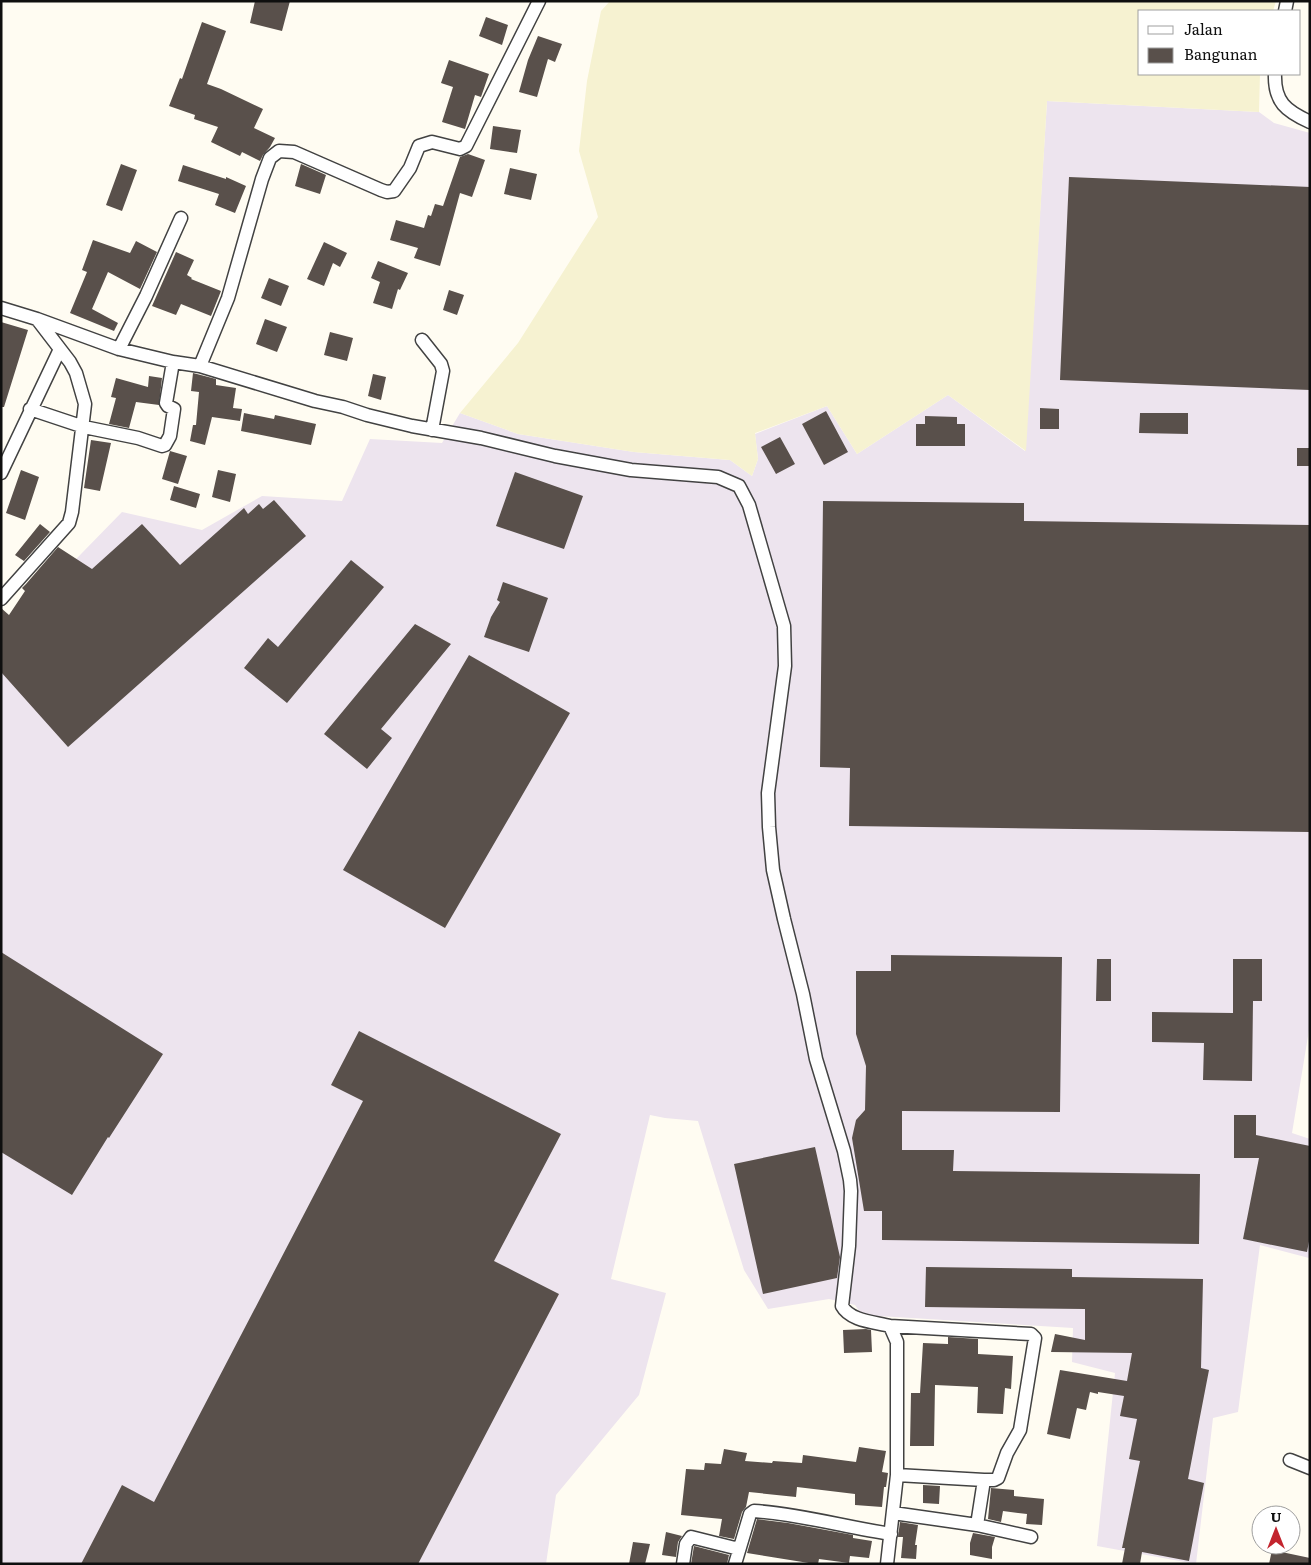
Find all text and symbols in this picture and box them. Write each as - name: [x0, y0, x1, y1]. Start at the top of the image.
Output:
- legend: [1138, 10, 1301, 75]
- text: Jalan: [1184, 17, 1223, 40]
- text: Bangunan: [1184, 42, 1258, 65]
- north arrow: [1251, 1505, 1301, 1555]
- text: U: [1270, 1506, 1282, 1526]

